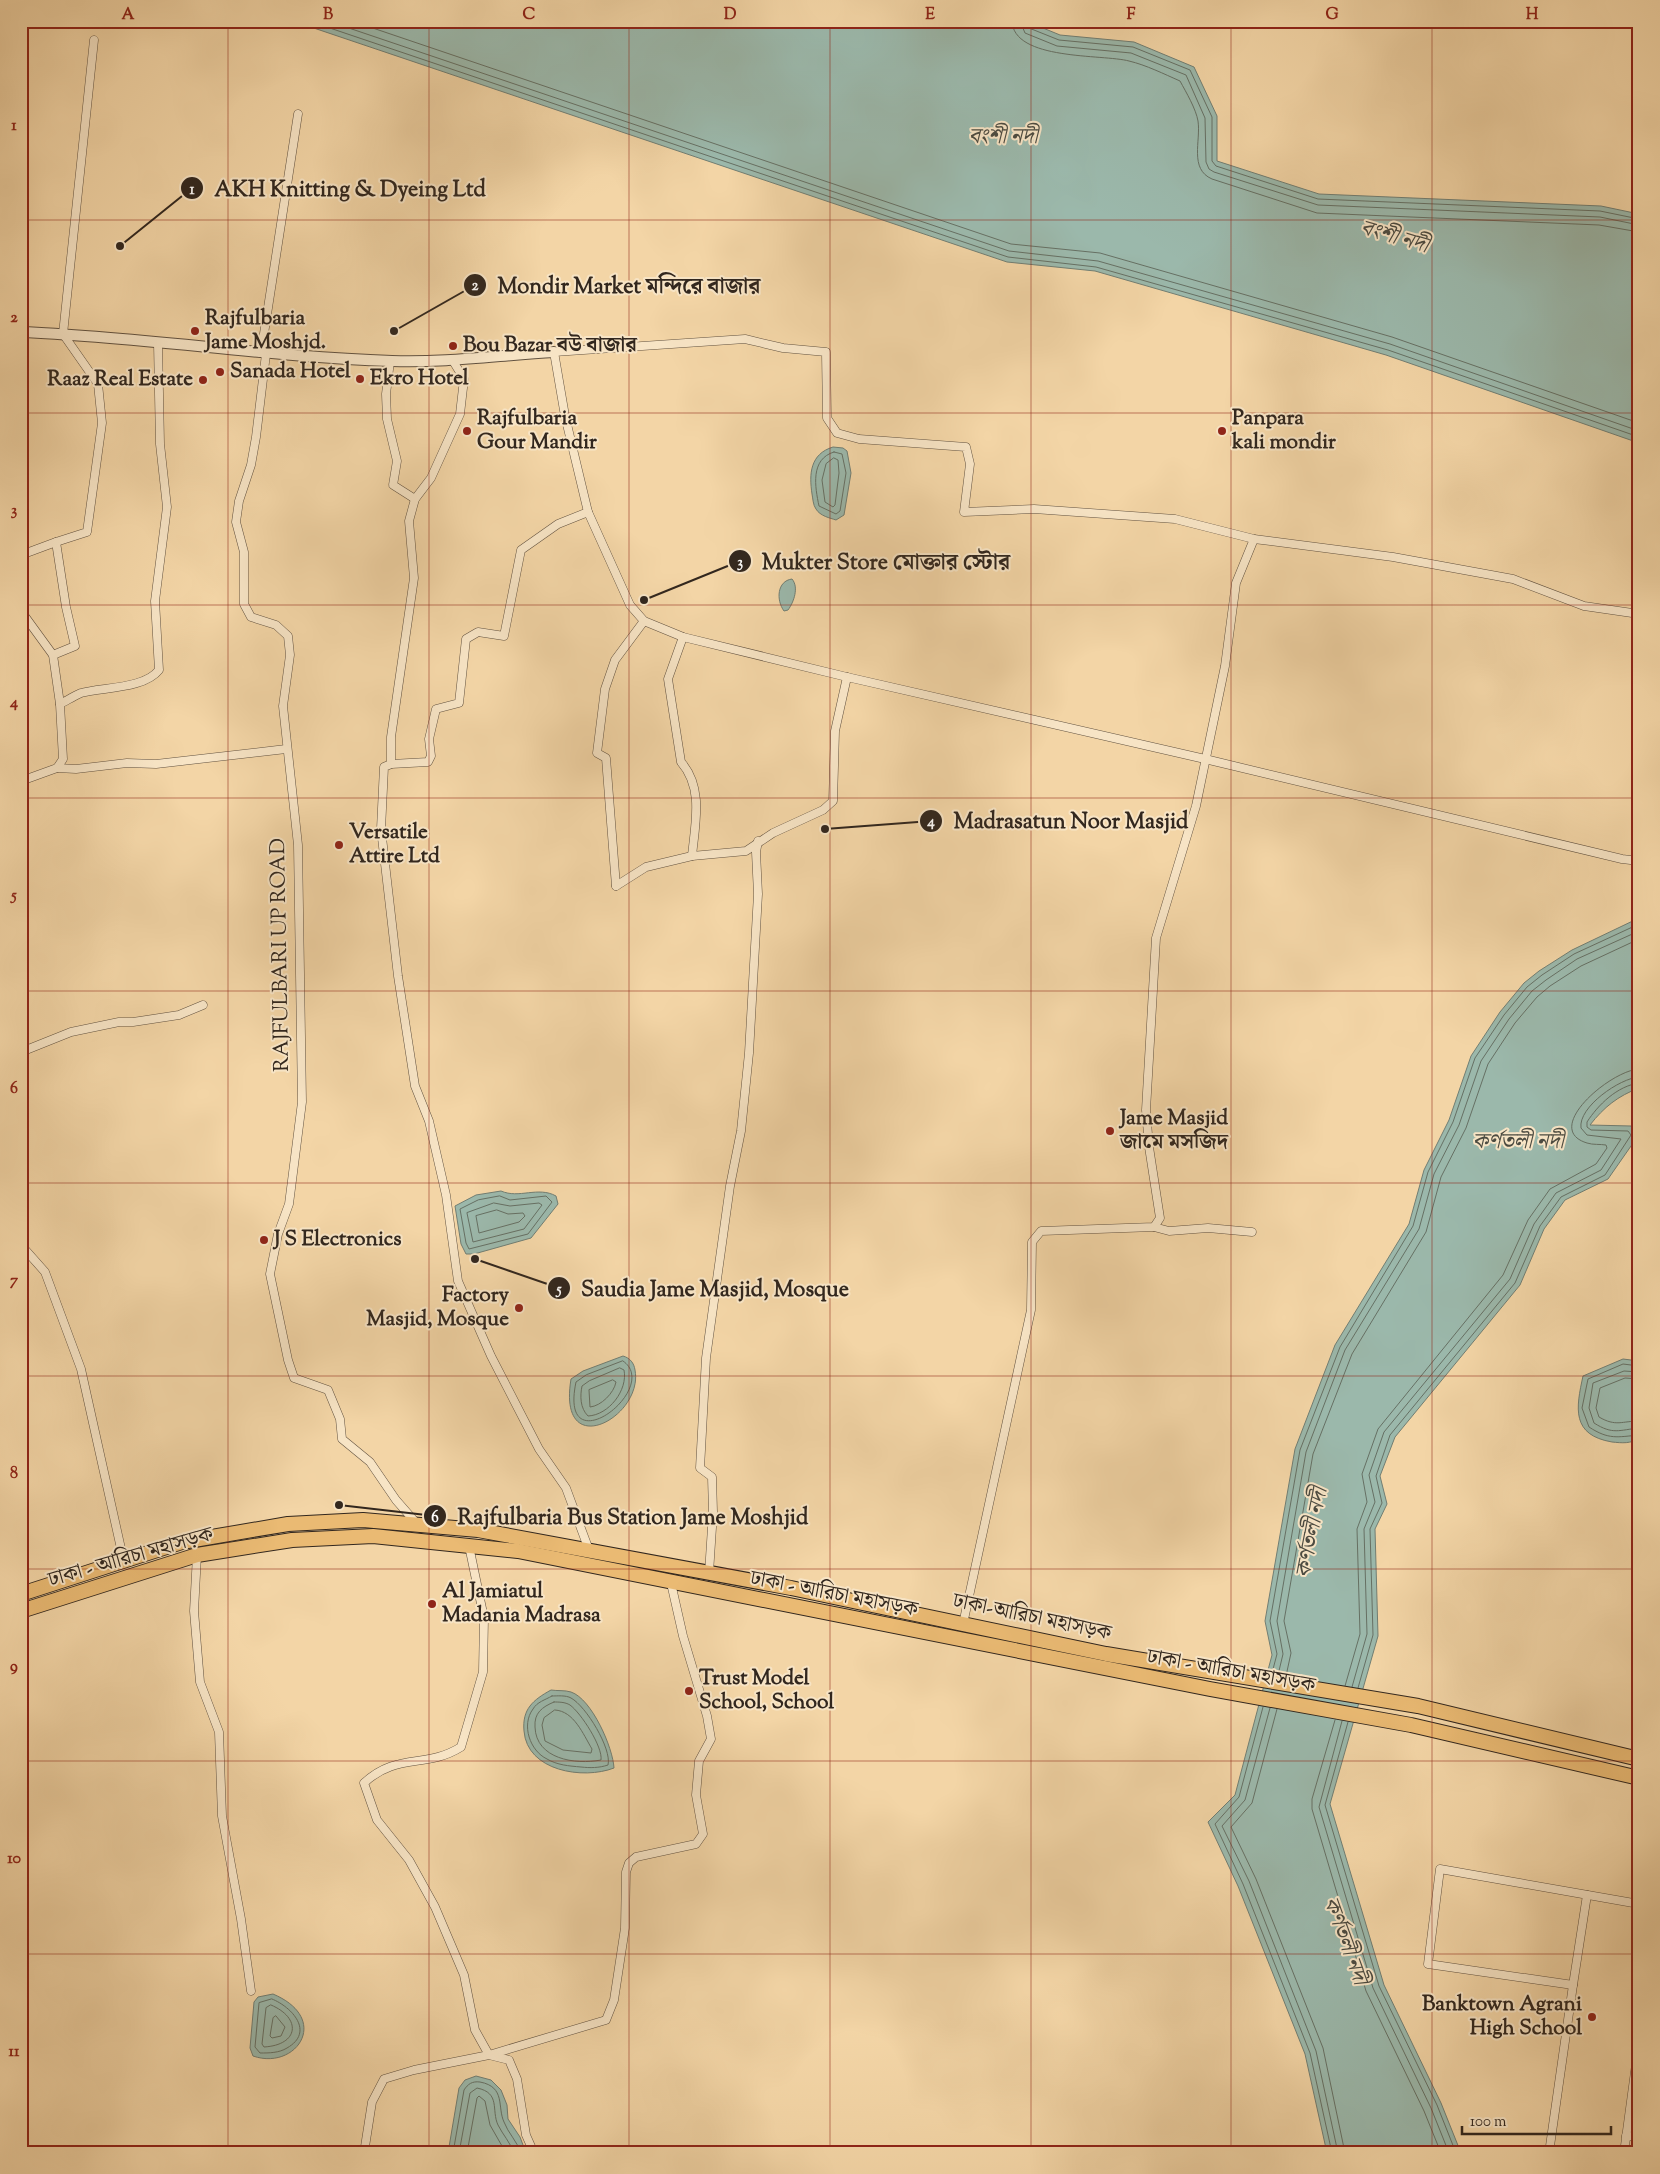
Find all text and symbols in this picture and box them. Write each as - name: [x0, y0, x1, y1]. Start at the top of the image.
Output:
- text: A: [122, 4, 135, 27]
- text: B: [323, 4, 333, 27]
- text: C: [523, 4, 536, 27]
- text: D: [724, 4, 737, 27]
- text: E: [925, 4, 935, 27]
- text: F: [1127, 4, 1136, 27]
- text: G: [1325, 4, 1339, 27]
- text: H: [1526, 4, 1539, 27]
- text: 1: [11, 115, 17, 138]
- water label: বংশী নদী: [968, 122, 1040, 154]
- callout: AKH Knitting & Dyeing Ltd: [179, 170, 496, 207]
- text: AKH Knitting & Dyeing Ltd: [214, 175, 486, 207]
- text: 1: [189, 180, 195, 201]
- water label: বংশী নদী: [1356, 213, 1434, 264]
- callout: Mondir Market মন্দিরে বাজার: [462, 267, 770, 304]
- text: Mondir Market মন্দিরে বাজার: [497, 272, 762, 304]
- text: 2: [471, 276, 479, 297]
- place label: Rajfulbaria Jame Moshjd.: [203, 304, 326, 358]
- text: 2: [10, 307, 18, 330]
- marker: Rajfulbaria Jame Moshjd.: [189, 325, 201, 337]
- place label: Bou Bazar বউ বাজার: [463, 331, 638, 361]
- marker: Bou Bazar বউ বাজার: [447, 340, 459, 352]
- place label: Sanada Hotel: [230, 357, 351, 387]
- place label: Ekro Hotel: [370, 364, 469, 394]
- place label: Raaz Real Estate: [47, 365, 193, 395]
- marker: Sanada Hotel: [214, 366, 226, 378]
- marker: Ekro Hotel: [354, 373, 366, 385]
- marker: Raaz Real Estate: [197, 374, 209, 386]
- place label: Rajfulbaria Gour Mandir: [477, 404, 597, 458]
- place label: Panpara kali mondir: [1231, 404, 1336, 458]
- marker: Rajfulbaria Gour Mandir: [461, 425, 473, 437]
- marker: Panpara kali mondir: [1216, 425, 1228, 437]
- text: 3: [11, 500, 18, 523]
- callout: Mukter Store মোক্তার স্টোর: [727, 543, 1021, 580]
- text: Mukter Store মোক্তার স্টোর: [762, 548, 1011, 580]
- text: 3: [737, 553, 743, 574]
- text: 4: [9, 692, 18, 715]
- callout: Madrasatun Noor Masjid: [919, 802, 1199, 839]
- text: Madrasatun Noor Masjid: [953, 807, 1189, 839]
- text: 4: [926, 812, 935, 833]
- place label: Versatile Attire Ltd: [349, 818, 440, 872]
- street label: RAJFULBARI UP ROAD: [264, 838, 298, 1072]
- marker: Versatile Attire Ltd: [333, 839, 345, 851]
- text: 5: [9, 885, 17, 908]
- text: 6: [10, 1078, 18, 1101]
- place label: Jame Masjid জামে মসজিদ: [1118, 1104, 1230, 1158]
- marker: Jame Masjid জামে মসজিদ: [1104, 1125, 1116, 1137]
- water label: কর্ণতলী নদী: [1472, 1127, 1566, 1159]
- place label: J S Electronics: [272, 1225, 402, 1255]
- marker: J S Electronics: [258, 1234, 270, 1246]
- text: 7: [10, 1270, 19, 1293]
- callout: Saudia Jame Masjid, Mosque: [546, 1270, 859, 1307]
- text: Saudia Jame Masjid, Mosque: [581, 1275, 849, 1307]
- text: 5: [555, 1280, 562, 1301]
- place label: Factory Masjid, Mosque: [366, 1281, 510, 1335]
- marker: Factory Masjid, Mosque: [513, 1302, 525, 1314]
- text: 8: [10, 1463, 18, 1486]
- water label: কর্ণতলী নদী: [1289, 1483, 1338, 1581]
- callout: Rajfulbaria Bus Station Jame Moshjid: [422, 1498, 818, 1535]
- text: Rajfulbaria Bus Station Jame Moshjid: [458, 1503, 809, 1535]
- text: 6: [431, 1508, 439, 1529]
- street label: ঢাকা - আরিচা মহাসড়ক: [44, 1520, 218, 1596]
- street label: ঢাকা - আরিচা মহাসড়ক: [747, 1564, 922, 1626]
- place label: Al Jamiatul Madania Madrasa: [442, 1577, 601, 1631]
- street label: ঢাকা-আরিচা মহাসড়ক: [949, 1586, 1115, 1650]
- marker: Al Jamiatul Madania Madrasa: [426, 1598, 438, 1610]
- street label: ঢাকা - আরিচা মহাসড়ক: [1144, 1642, 1319, 1702]
- text: 9: [10, 1656, 18, 1679]
- place label: Trust Model School, School: [699, 1664, 834, 1718]
- marker: Trust Model School, School: [683, 1685, 695, 1697]
- text: 10: [7, 1848, 21, 1871]
- water label: কর্ণতলী নদী: [1313, 1893, 1376, 1992]
- place label: Banktown Agrani High School: [1422, 1990, 1582, 2044]
- marker: Banktown Agrani High School: [1586, 2011, 1598, 2023]
- text: 11: [9, 2041, 20, 2064]
- scale bar: [1462, 2104, 1611, 2136]
- text: 100 m: [1470, 2112, 1507, 2133]

